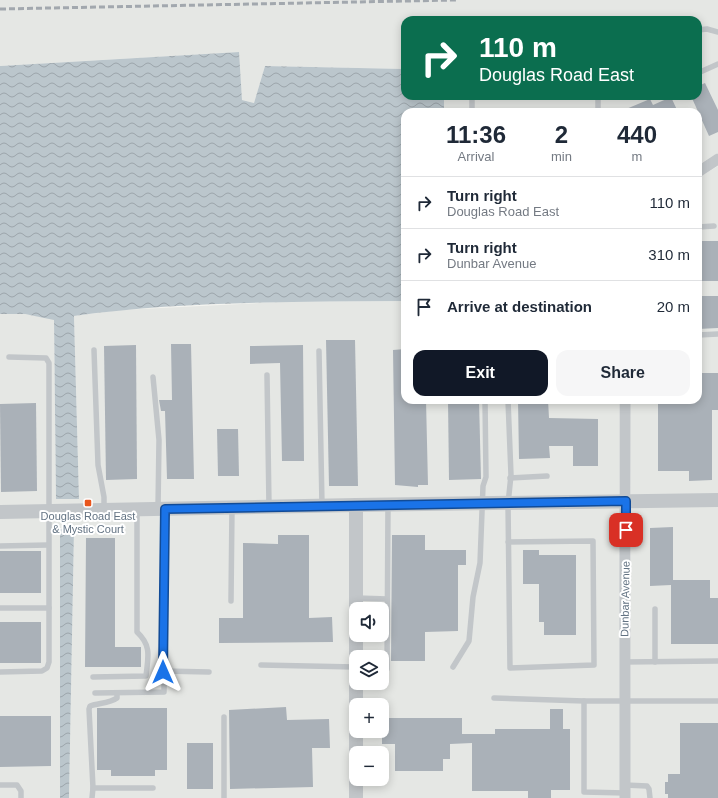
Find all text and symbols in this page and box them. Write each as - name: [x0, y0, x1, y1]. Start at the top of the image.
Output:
- icon: right: [413, 32, 465, 84]
- text: 110 m: [479, 32, 557, 63]
- text: Douglas Road East: [479, 65, 634, 85]
- text: 11:36: [446, 121, 506, 148]
- text: 2: [555, 121, 568, 148]
- text: 440: [617, 121, 657, 148]
- text: Arrival: [458, 149, 494, 164]
- text: min: [551, 149, 572, 164]
- text: m: [632, 149, 642, 164]
- text: Turn right: [447, 187, 517, 204]
- icon: right: [413, 192, 435, 214]
- text: 110 m: [649, 194, 690, 211]
- text: Douglas Road East: [447, 204, 559, 219]
- text: Turn right: [447, 239, 517, 256]
- icon: right: [413, 244, 435, 266]
- text: 310 m: [648, 246, 690, 263]
- text: Dunbar Avenue: [447, 256, 536, 271]
- icon: arrive: [413, 296, 435, 318]
- text: Arrive at destination: [447, 298, 592, 315]
- text: 20 m: [657, 298, 690, 315]
- button: Exit: [413, 350, 548, 396]
- button: Share: [556, 350, 690, 396]
- marker: Douglas Road East & Mystic Court: [83, 498, 93, 508]
- place label: Douglas Road East & Mystic Court: [41, 510, 135, 535]
- pin: [609, 513, 643, 547]
- icon: arrive: [615, 519, 637, 541]
- street label: Dunbar Avenue: [618, 561, 632, 637]
- map controls: [349, 602, 389, 786]
- button: sound: [349, 602, 389, 642]
- button: layers: [349, 650, 389, 690]
- position arrow: [142, 651, 184, 693]
- button: +: [349, 698, 389, 738]
- button: −: [349, 746, 389, 786]

